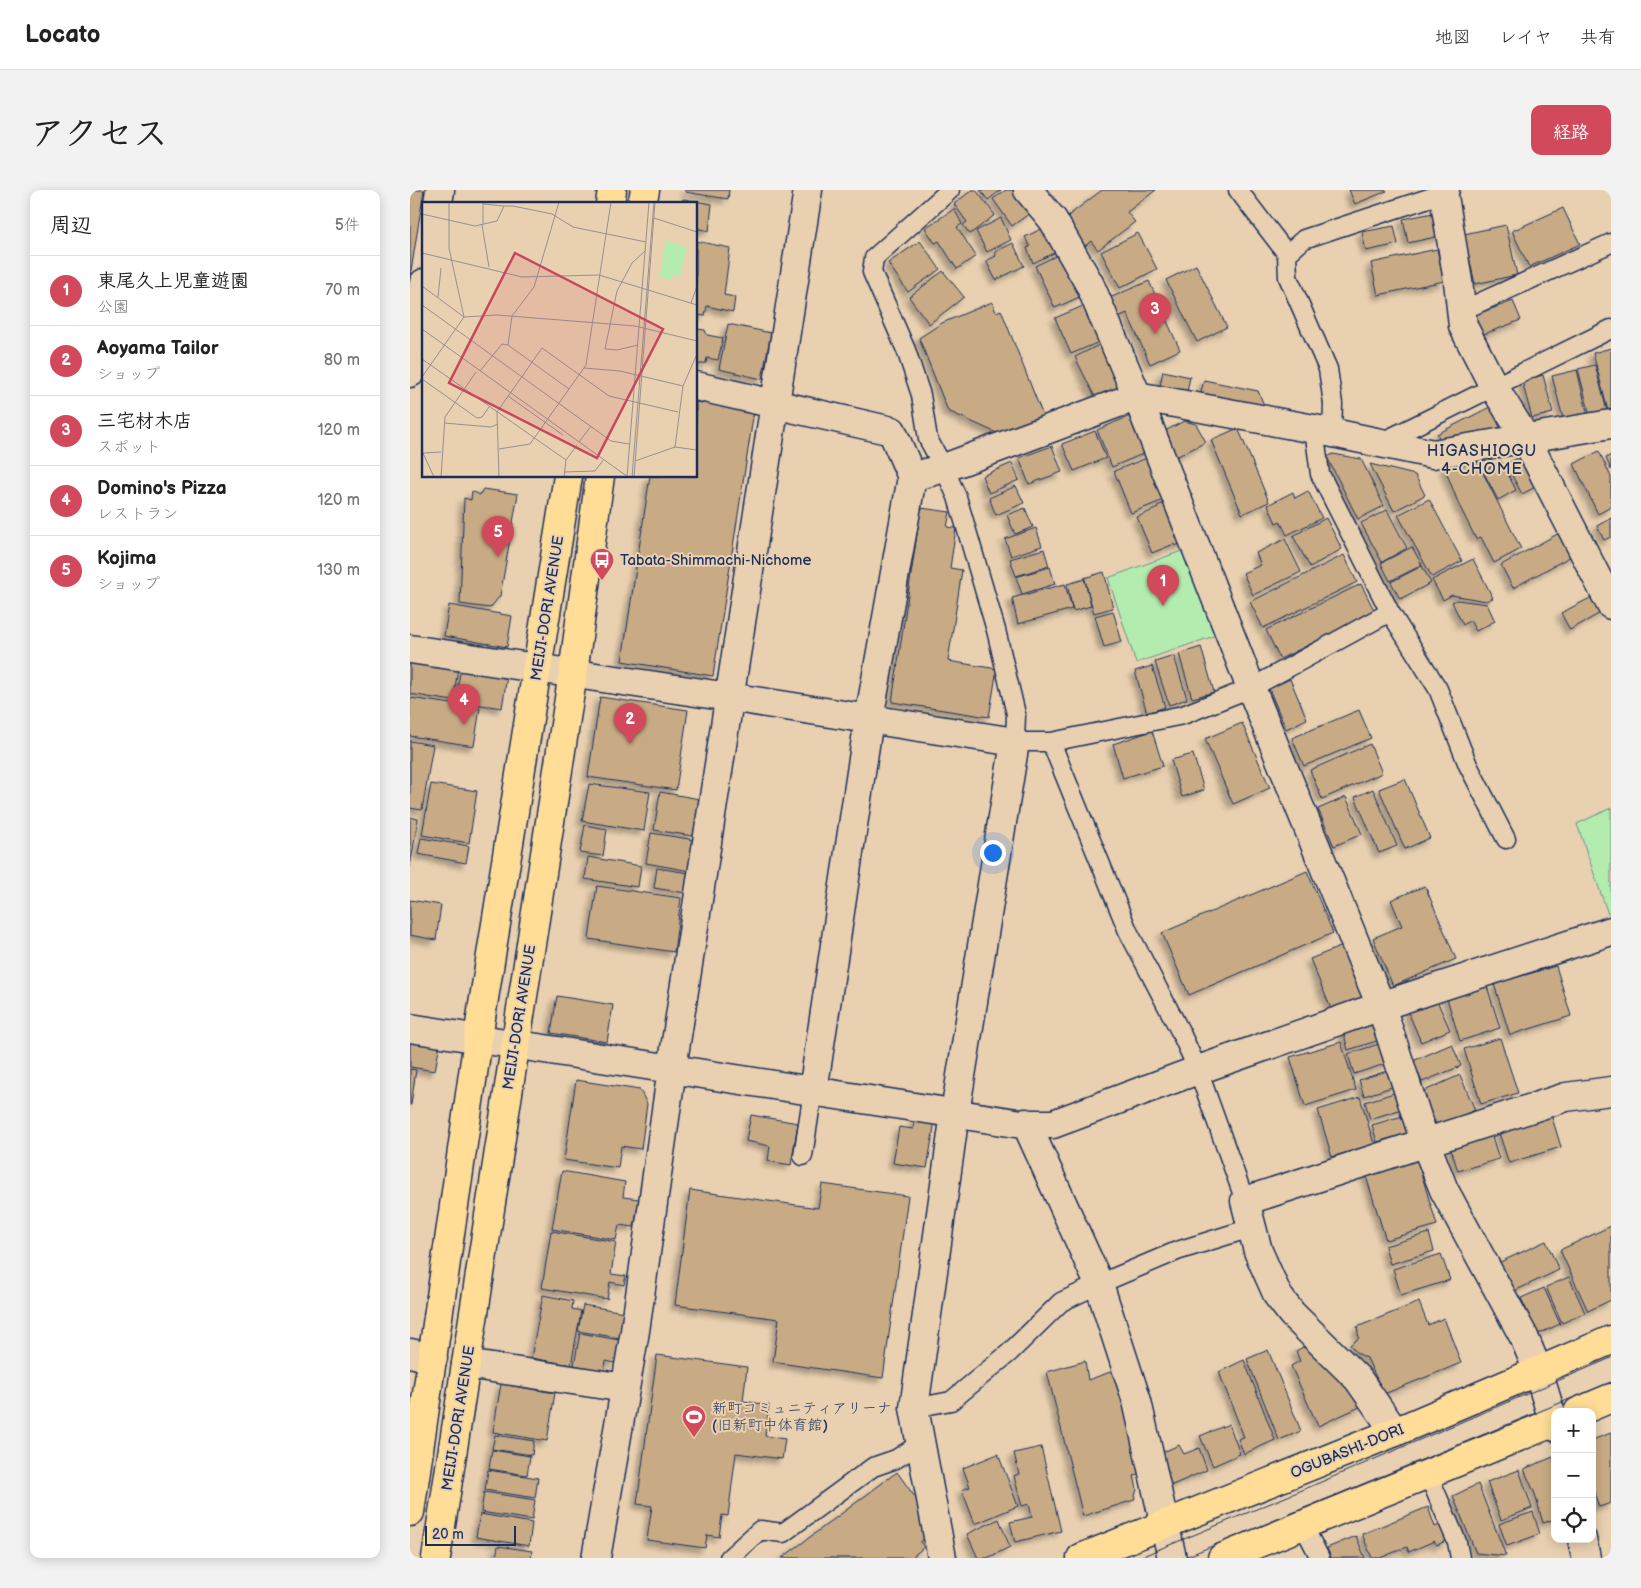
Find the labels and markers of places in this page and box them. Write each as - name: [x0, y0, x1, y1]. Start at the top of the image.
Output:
- pin: 3: [1139, 293, 1171, 334]
- pin: 5: [482, 516, 514, 557]
- bus stop icon: Tabata-Shimmachi-Nichome: [589, 547, 615, 581]
- place label: Tabata-Shimmachi-Nichome: [620, 551, 811, 570]
- pin: 1: [1147, 565, 1179, 606]
- pin: 4: [448, 684, 480, 725]
- pin: 2: [614, 703, 646, 744]
- place label: 新町コミュニティアリーナ (旧新町中体育館): [712, 1399, 892, 1435]
- sports icon: 新町コミュニティアリーナ (旧新町中体育館): [681, 1404, 707, 1438]

